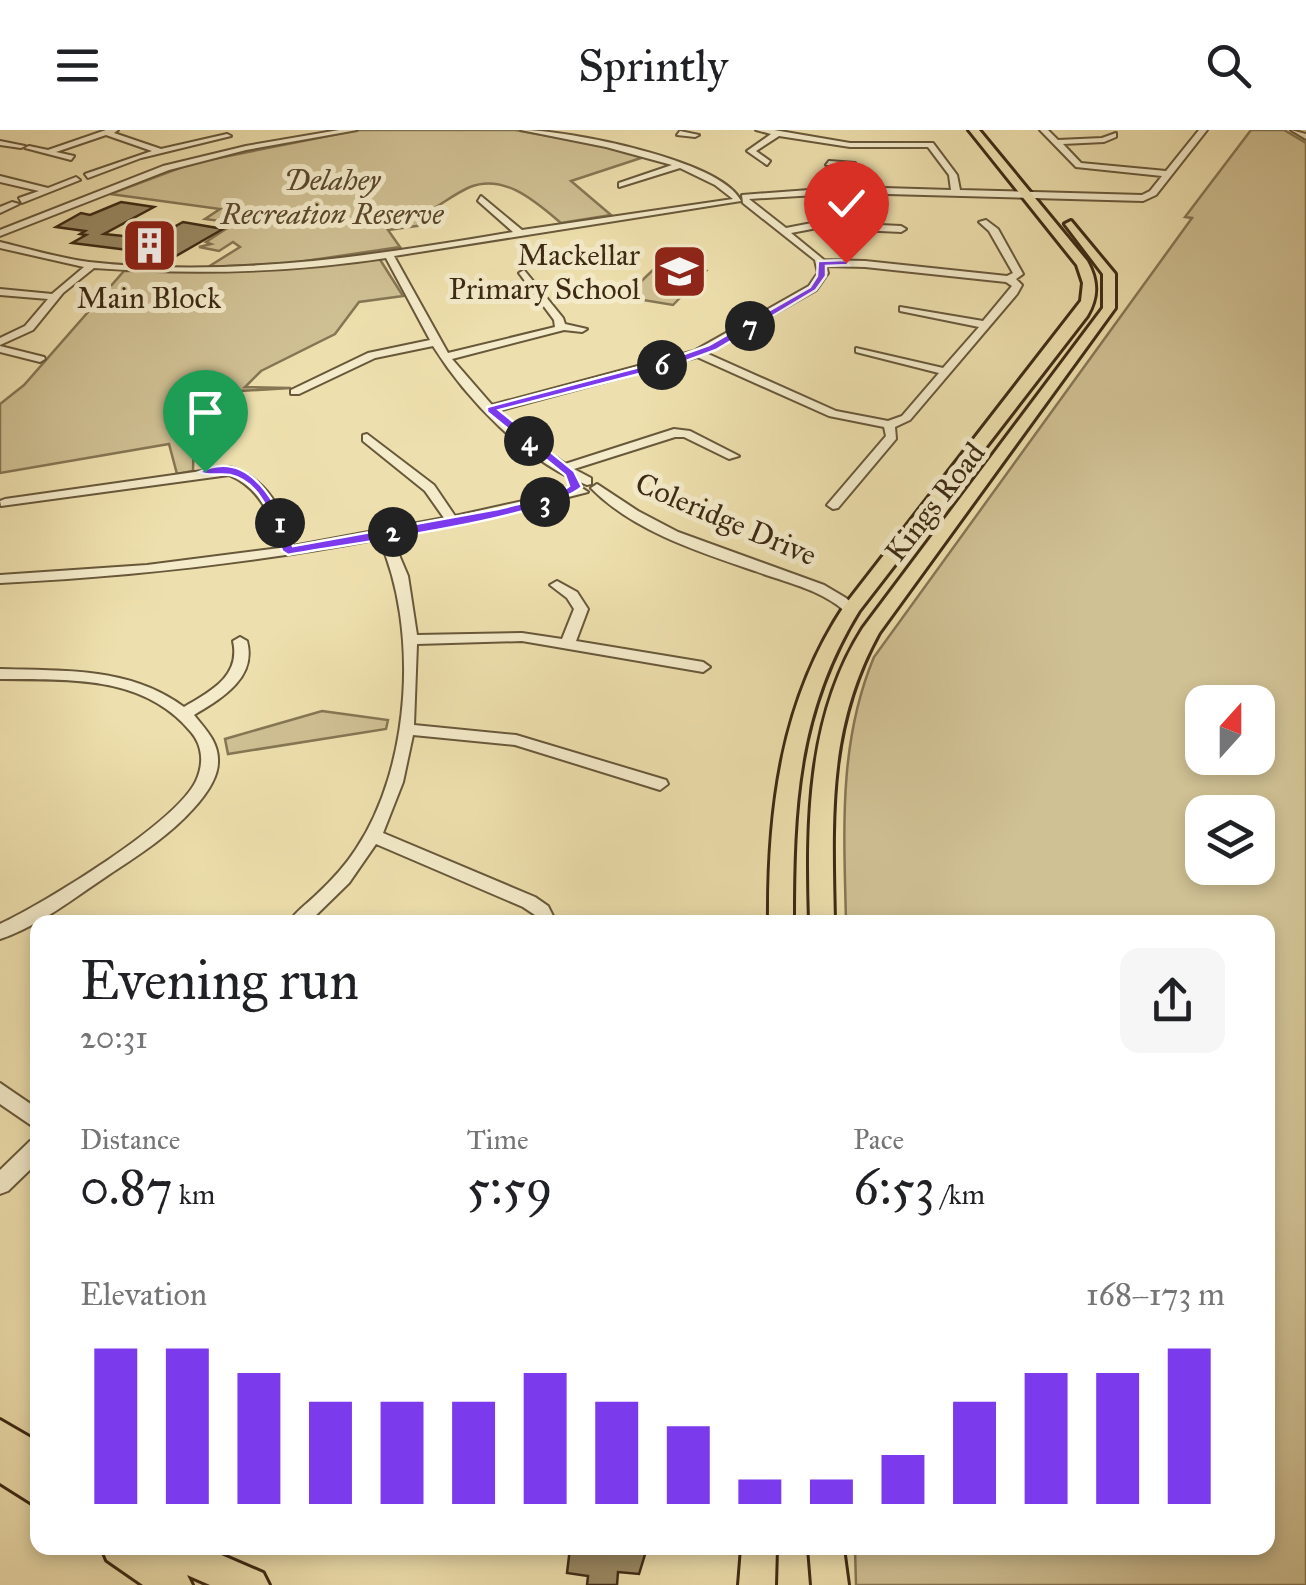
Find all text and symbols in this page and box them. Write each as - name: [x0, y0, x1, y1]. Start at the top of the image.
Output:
- icon: menu: [50, 38, 105, 93]
- text: Sprintly: [578, 38, 728, 93]
- icon: search: [1201, 38, 1256, 93]
- pin: [804, 161, 889, 264]
- park label: Delahey Recreation Reserve: [220, 162, 444, 232]
- icon: check: [819, 176, 874, 231]
- building icon: Main Block: [119, 216, 179, 276]
- place label: Mackellar Primary School: [449, 237, 641, 307]
- school or university icon: Mackellar Primary School: [649, 242, 709, 302]
- place label: Main Block: [77, 280, 221, 316]
- pin: 7: [725, 301, 775, 351]
- text: 7: [743, 308, 757, 343]
- pin: 6: [637, 340, 687, 390]
- text: 6: [655, 347, 669, 382]
- pin: [163, 370, 248, 473]
- icon: arrive: [178, 385, 233, 440]
- pin: 4: [504, 416, 554, 466]
- text: 4: [521, 423, 537, 458]
- street label: Kings Road: [877, 435, 993, 569]
- street label: Coleridge Drive: [630, 465, 822, 573]
- pin: 3: [520, 477, 570, 527]
- text: 3: [539, 484, 551, 519]
- pin: 1: [255, 498, 305, 548]
- text: 1: [274, 505, 286, 540]
- pin: 2: [368, 507, 418, 557]
- text: 2: [386, 514, 400, 549]
- north arrow: [1185, 685, 1275, 775]
- map controls: [1185, 685, 1275, 885]
- button: layers: [1185, 795, 1275, 885]
- text: Evening run: [80, 947, 359, 1014]
- button: share: [1120, 948, 1225, 1053]
- text: 20:31: [80, 1018, 148, 1057]
- text: Distance: [80, 1122, 180, 1157]
- text: Time: [467, 1122, 529, 1157]
- text: Pace: [853, 1122, 904, 1157]
- text: 0.87: [80, 1157, 173, 1218]
- text: 5:59: [467, 1157, 553, 1218]
- text: 6:53: [853, 1157, 935, 1218]
- text: km: [173, 1177, 215, 1212]
- text: /km: [935, 1177, 985, 1212]
- text: Elevation: [80, 1275, 207, 1314]
- text: 168–173 m: [1086, 1275, 1225, 1314]

